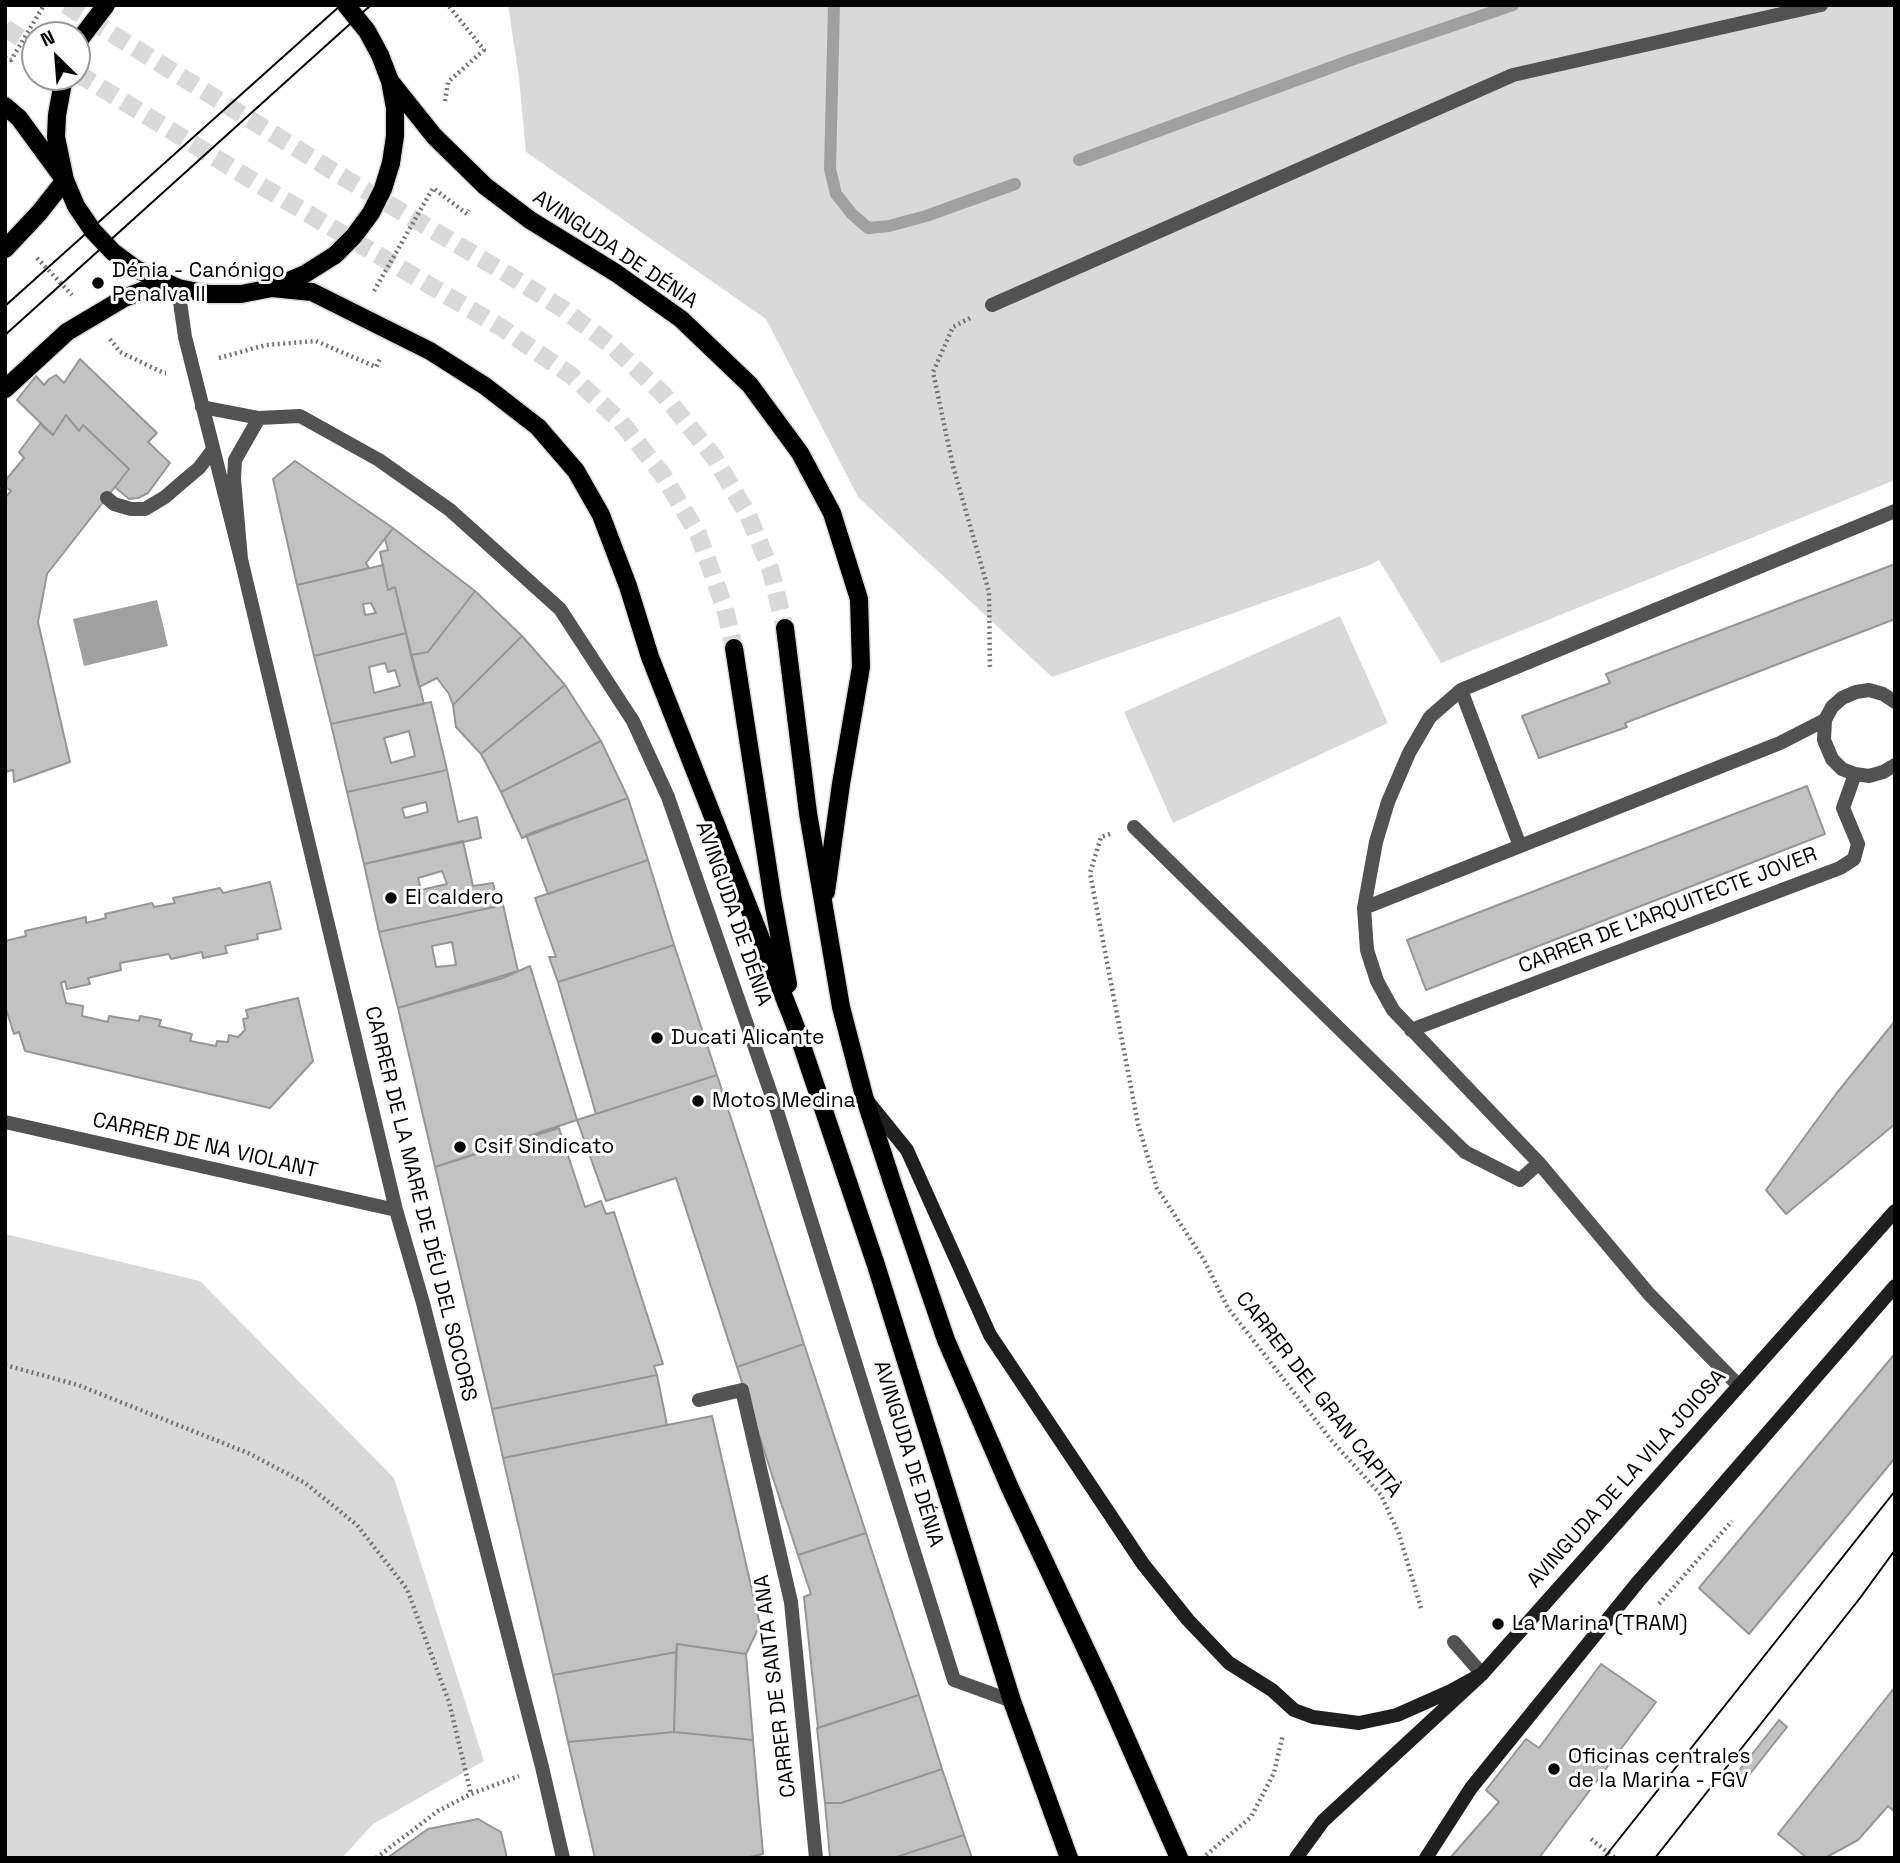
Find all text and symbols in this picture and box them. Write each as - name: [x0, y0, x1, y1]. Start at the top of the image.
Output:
- north arrow: [21, 21, 91, 91]
- text: N: [37, 24, 59, 52]
- street label: AVINGUDA DE DÉNIA: [528, 185, 702, 315]
- place label: Dénia - Canónigo Penalva II: [112, 258, 285, 308]
- marker: Dénia - Canónigo Penalva II: [90, 275, 106, 291]
- street label: AVINGUDA DE DÉNIA: [690, 818, 776, 1010]
- street label: CARRER DE L'ARQUITECTE JOVER: [1515, 842, 1821, 980]
- place label: El caldero: [405, 885, 504, 911]
- marker: El caldero: [383, 890, 399, 906]
- street label: CARRER DE LA MARE DE DÉU DEL SOCORS: [359, 1004, 481, 1404]
- place label: Ducati Alicante: [671, 1025, 824, 1051]
- marker: Ducati Alicante: [649, 1030, 665, 1046]
- place label: Motos Medina: [712, 1088, 856, 1114]
- marker: Motos Medina: [690, 1093, 706, 1109]
- street label: CARRER DE NA VIOLANT: [90, 1108, 320, 1184]
- place label: Csif Sindicato: [474, 1134, 614, 1160]
- marker: Csif Sindicato: [452, 1139, 468, 1155]
- street label: CARRER DEL GRAN CAPITÀ: [1230, 1287, 1406, 1503]
- street label: AVINGUDA DE DÉNIA: [868, 1358, 948, 1550]
- street label: AVINGUDA DE LA VILA JOIOSA: [1522, 1365, 1732, 1593]
- street label: CARRER DE SANTA ANA: [750, 1573, 802, 1799]
- place label: La Marina (TRAM): [1512, 1611, 1687, 1637]
- marker: La Marina (TRAM): [1490, 1616, 1506, 1632]
- place label: Oficinas centrales de la Marina - FGV: [1568, 1744, 1751, 1794]
- marker: Oficinas centrales de la Marina - FGV: [1546, 1761, 1562, 1777]

